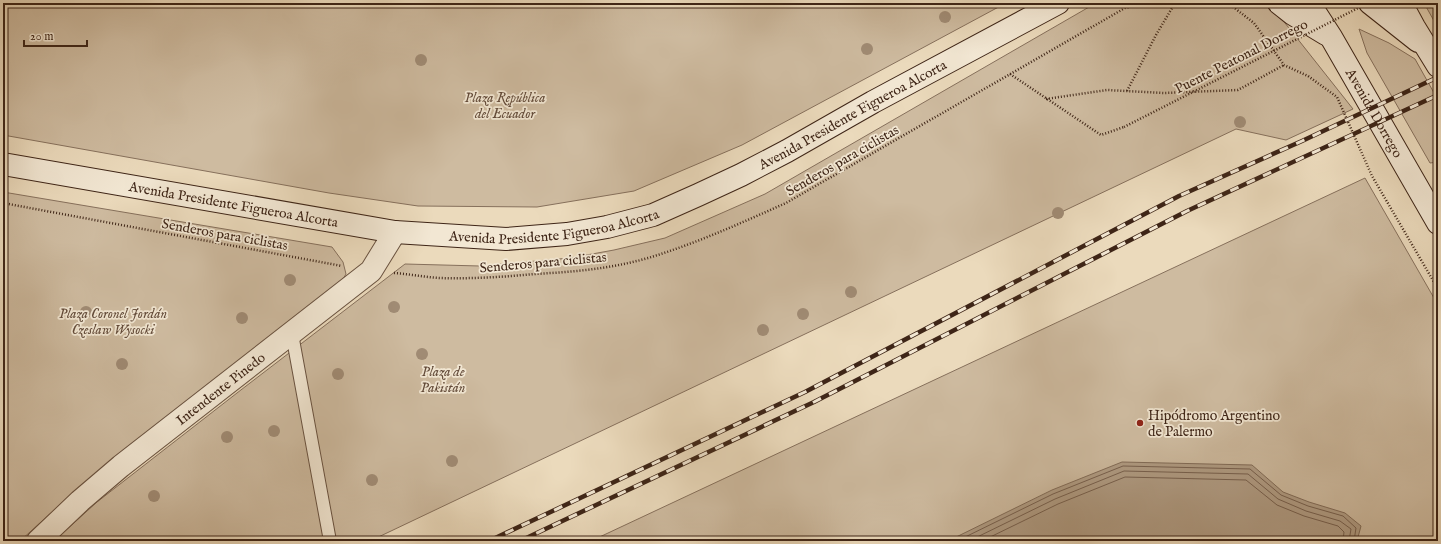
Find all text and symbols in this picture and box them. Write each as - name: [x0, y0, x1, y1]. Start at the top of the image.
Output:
- street label: Puente Peatonal Dorrego: [1172, 15, 1311, 98]
- scale bar: [24, 22, 87, 48]
- text: 20 m: [30, 29, 53, 44]
- street label: Avenida Presidente Figueroa Alcorta: [755, 56, 951, 175]
- street label: Avenida Dorrego: [1341, 65, 1407, 162]
- park label: Plaza República del Ecuador: [465, 89, 545, 123]
- street label: Senderos para ciclistas: [783, 121, 902, 201]
- street label: Avenida Presidente Figueroa Alcorta: [126, 178, 340, 232]
- street label: Avenida Presidente Figueroa Alcorta: [447, 205, 663, 249]
- street label: Senderos para ciclistas: [160, 215, 289, 255]
- street label: Senderos para ciclistas: [479, 248, 607, 278]
- park label: Plaza Coronel Jordán Czeslaw Wysocki: [59, 305, 167, 339]
- street label: Intendente Pinedo: [173, 348, 270, 430]
- park label: Plaza de Pakistán: [421, 363, 465, 397]
- place label: Hipódromo Argentino de Palermo: [1148, 407, 1280, 441]
- marker: Hipódromo Argentino de Palermo: [1135, 418, 1145, 428]

